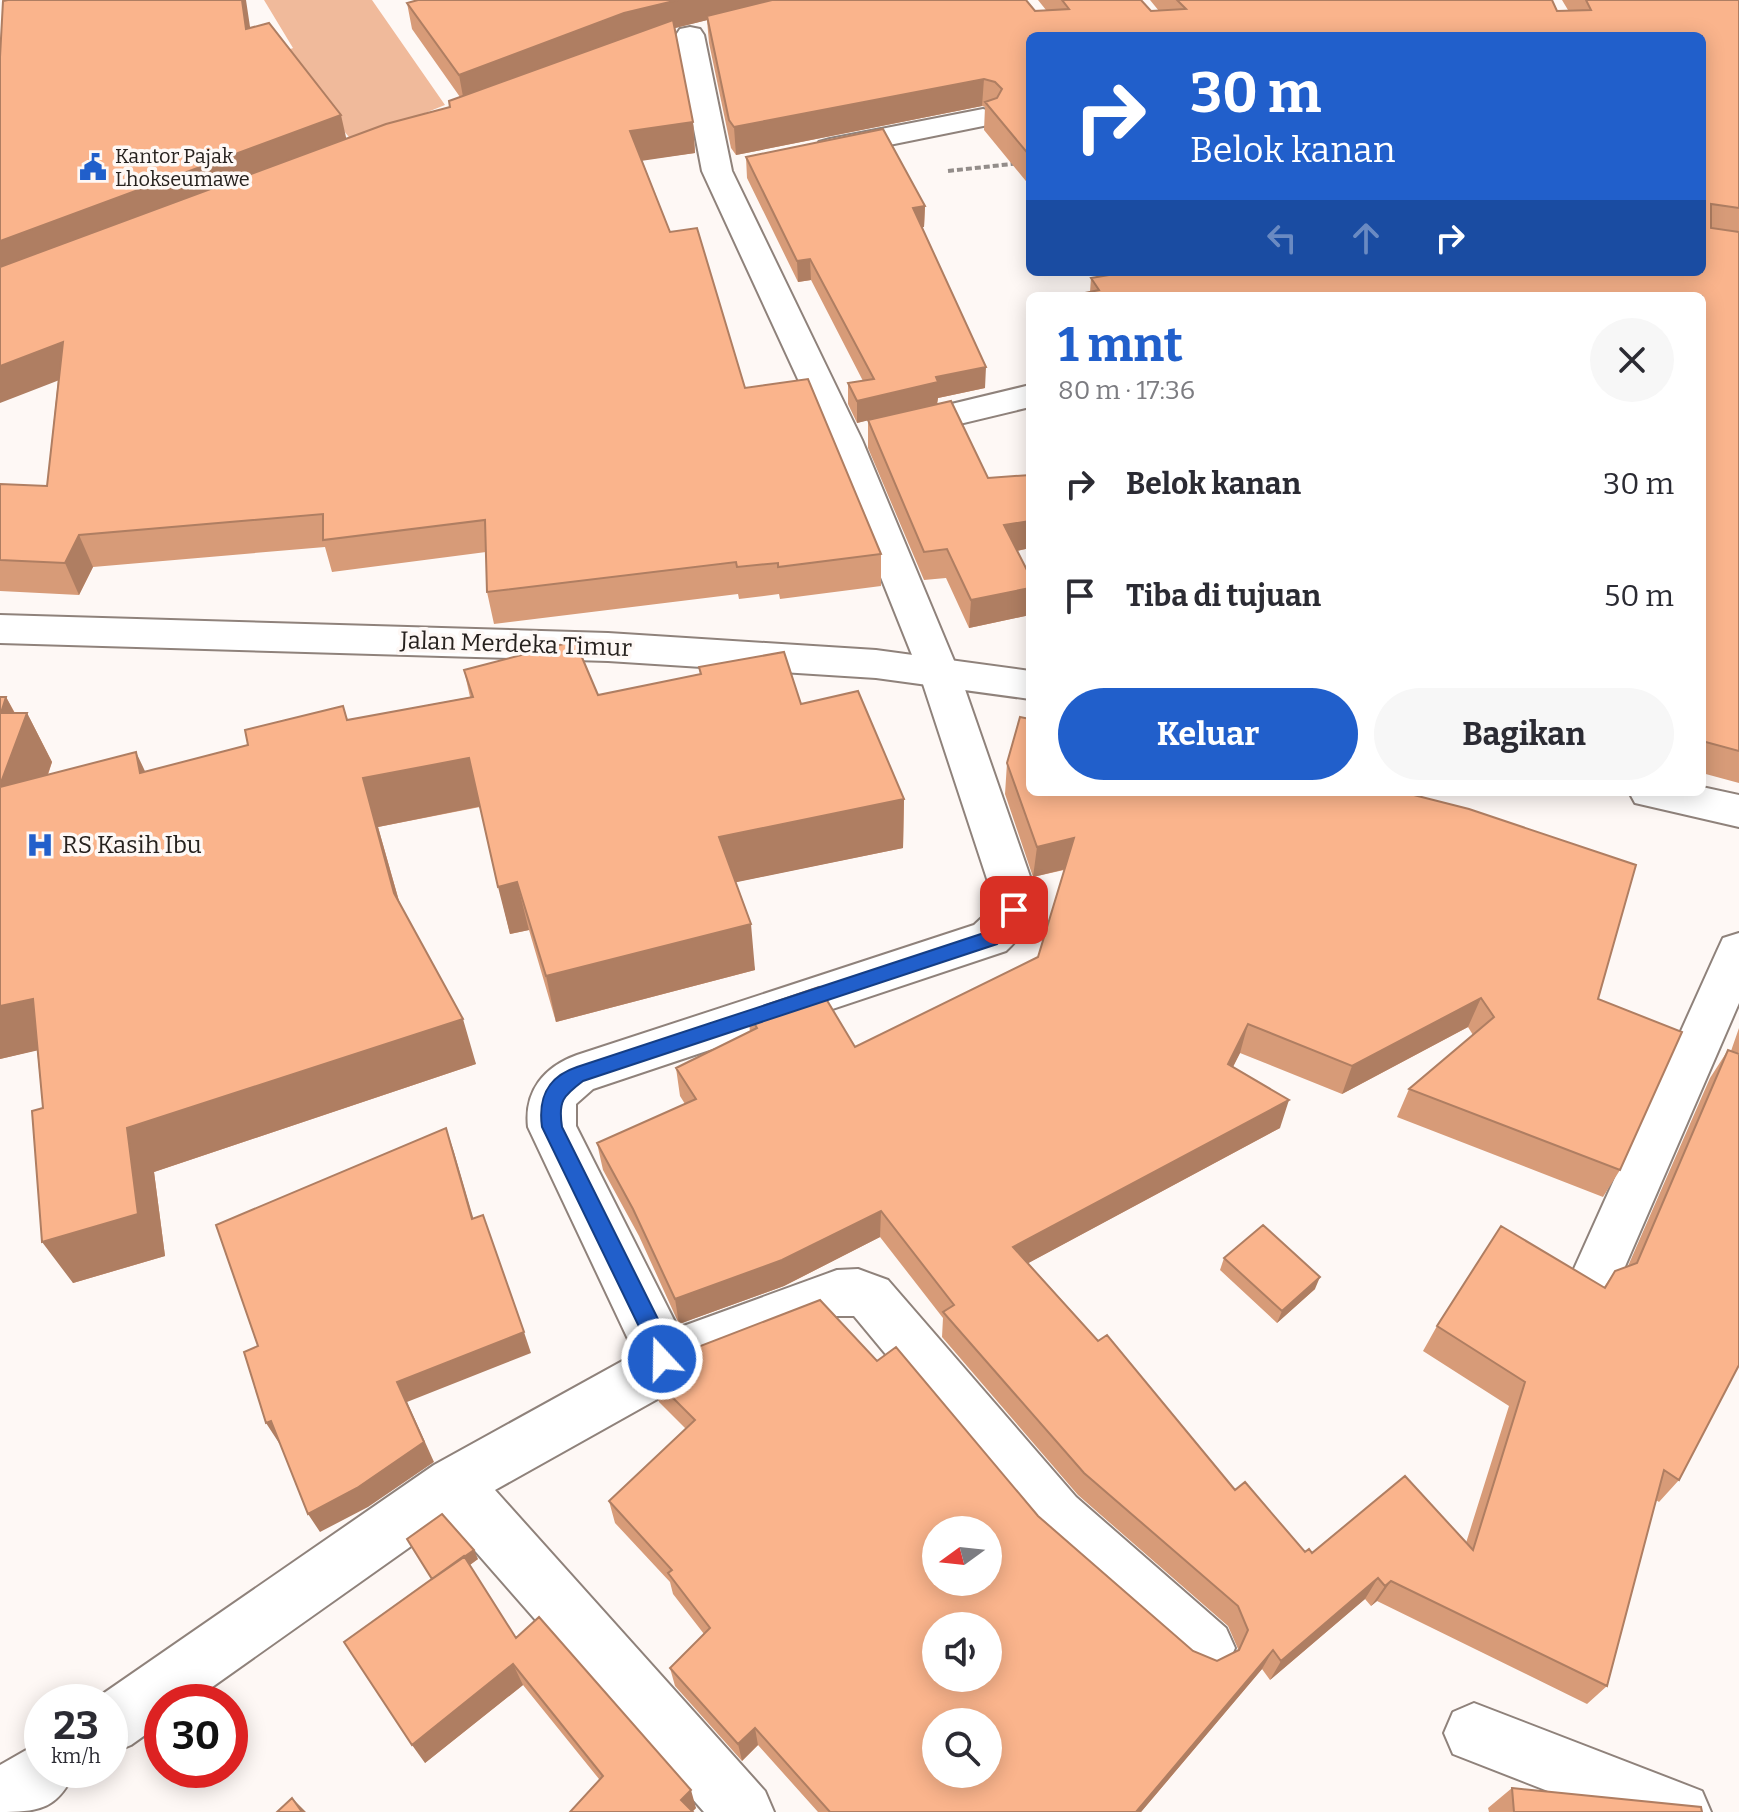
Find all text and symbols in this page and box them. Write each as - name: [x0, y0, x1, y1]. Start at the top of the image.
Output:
- text: 30 m: [1190, 60, 1321, 127]
- icon: right: [1058, 64, 1162, 168]
- text: Belok kanan: [1190, 128, 1396, 172]
- place label: Kantor Pajak Lhokseumawe: [115, 144, 250, 191]
- public building icon: Kantor Pajak Lhokseumawe: [78, 152, 108, 182]
- icon: left: [1260, 216, 1304, 260]
- icon: ahead: [1344, 216, 1388, 260]
- icon: right: [1428, 216, 1472, 260]
- text: 1 mnt: [1058, 316, 1183, 374]
- button: close: [1590, 318, 1674, 402]
- text: 80 m · 17:36: [1058, 375, 1195, 406]
- icon: right: [1058, 462, 1102, 506]
- text: Belok kanan: [1126, 466, 1301, 502]
- text: 30 m: [1603, 466, 1674, 502]
- icon: arrive: [1058, 574, 1102, 618]
- text: Tiba di tujuan: [1126, 578, 1321, 614]
- text: 50 m: [1604, 578, 1674, 614]
- street label: Jalan Merdeka Timur: [399, 626, 633, 662]
- button: Keluar: [1058, 688, 1358, 780]
- button: Bagikan: [1374, 688, 1674, 780]
- hospital icon: RS Kasih Ibu: [25, 830, 55, 860]
- place label: RS Kasih Ibu: [62, 831, 202, 859]
- pin: [980, 876, 1048, 944]
- icon: arrive: [992, 888, 1036, 932]
- position arrow: [620, 1317, 704, 1401]
- north arrow: [922, 1516, 1002, 1596]
- map controls: [922, 1516, 1002, 1788]
- button: sound: [922, 1612, 1002, 1692]
- speed limit sign: 30: [144, 1684, 248, 1788]
- text: 23: [53, 1702, 99, 1750]
- button: search: [922, 1708, 1002, 1788]
- text: km/h: [51, 1744, 101, 1768]

